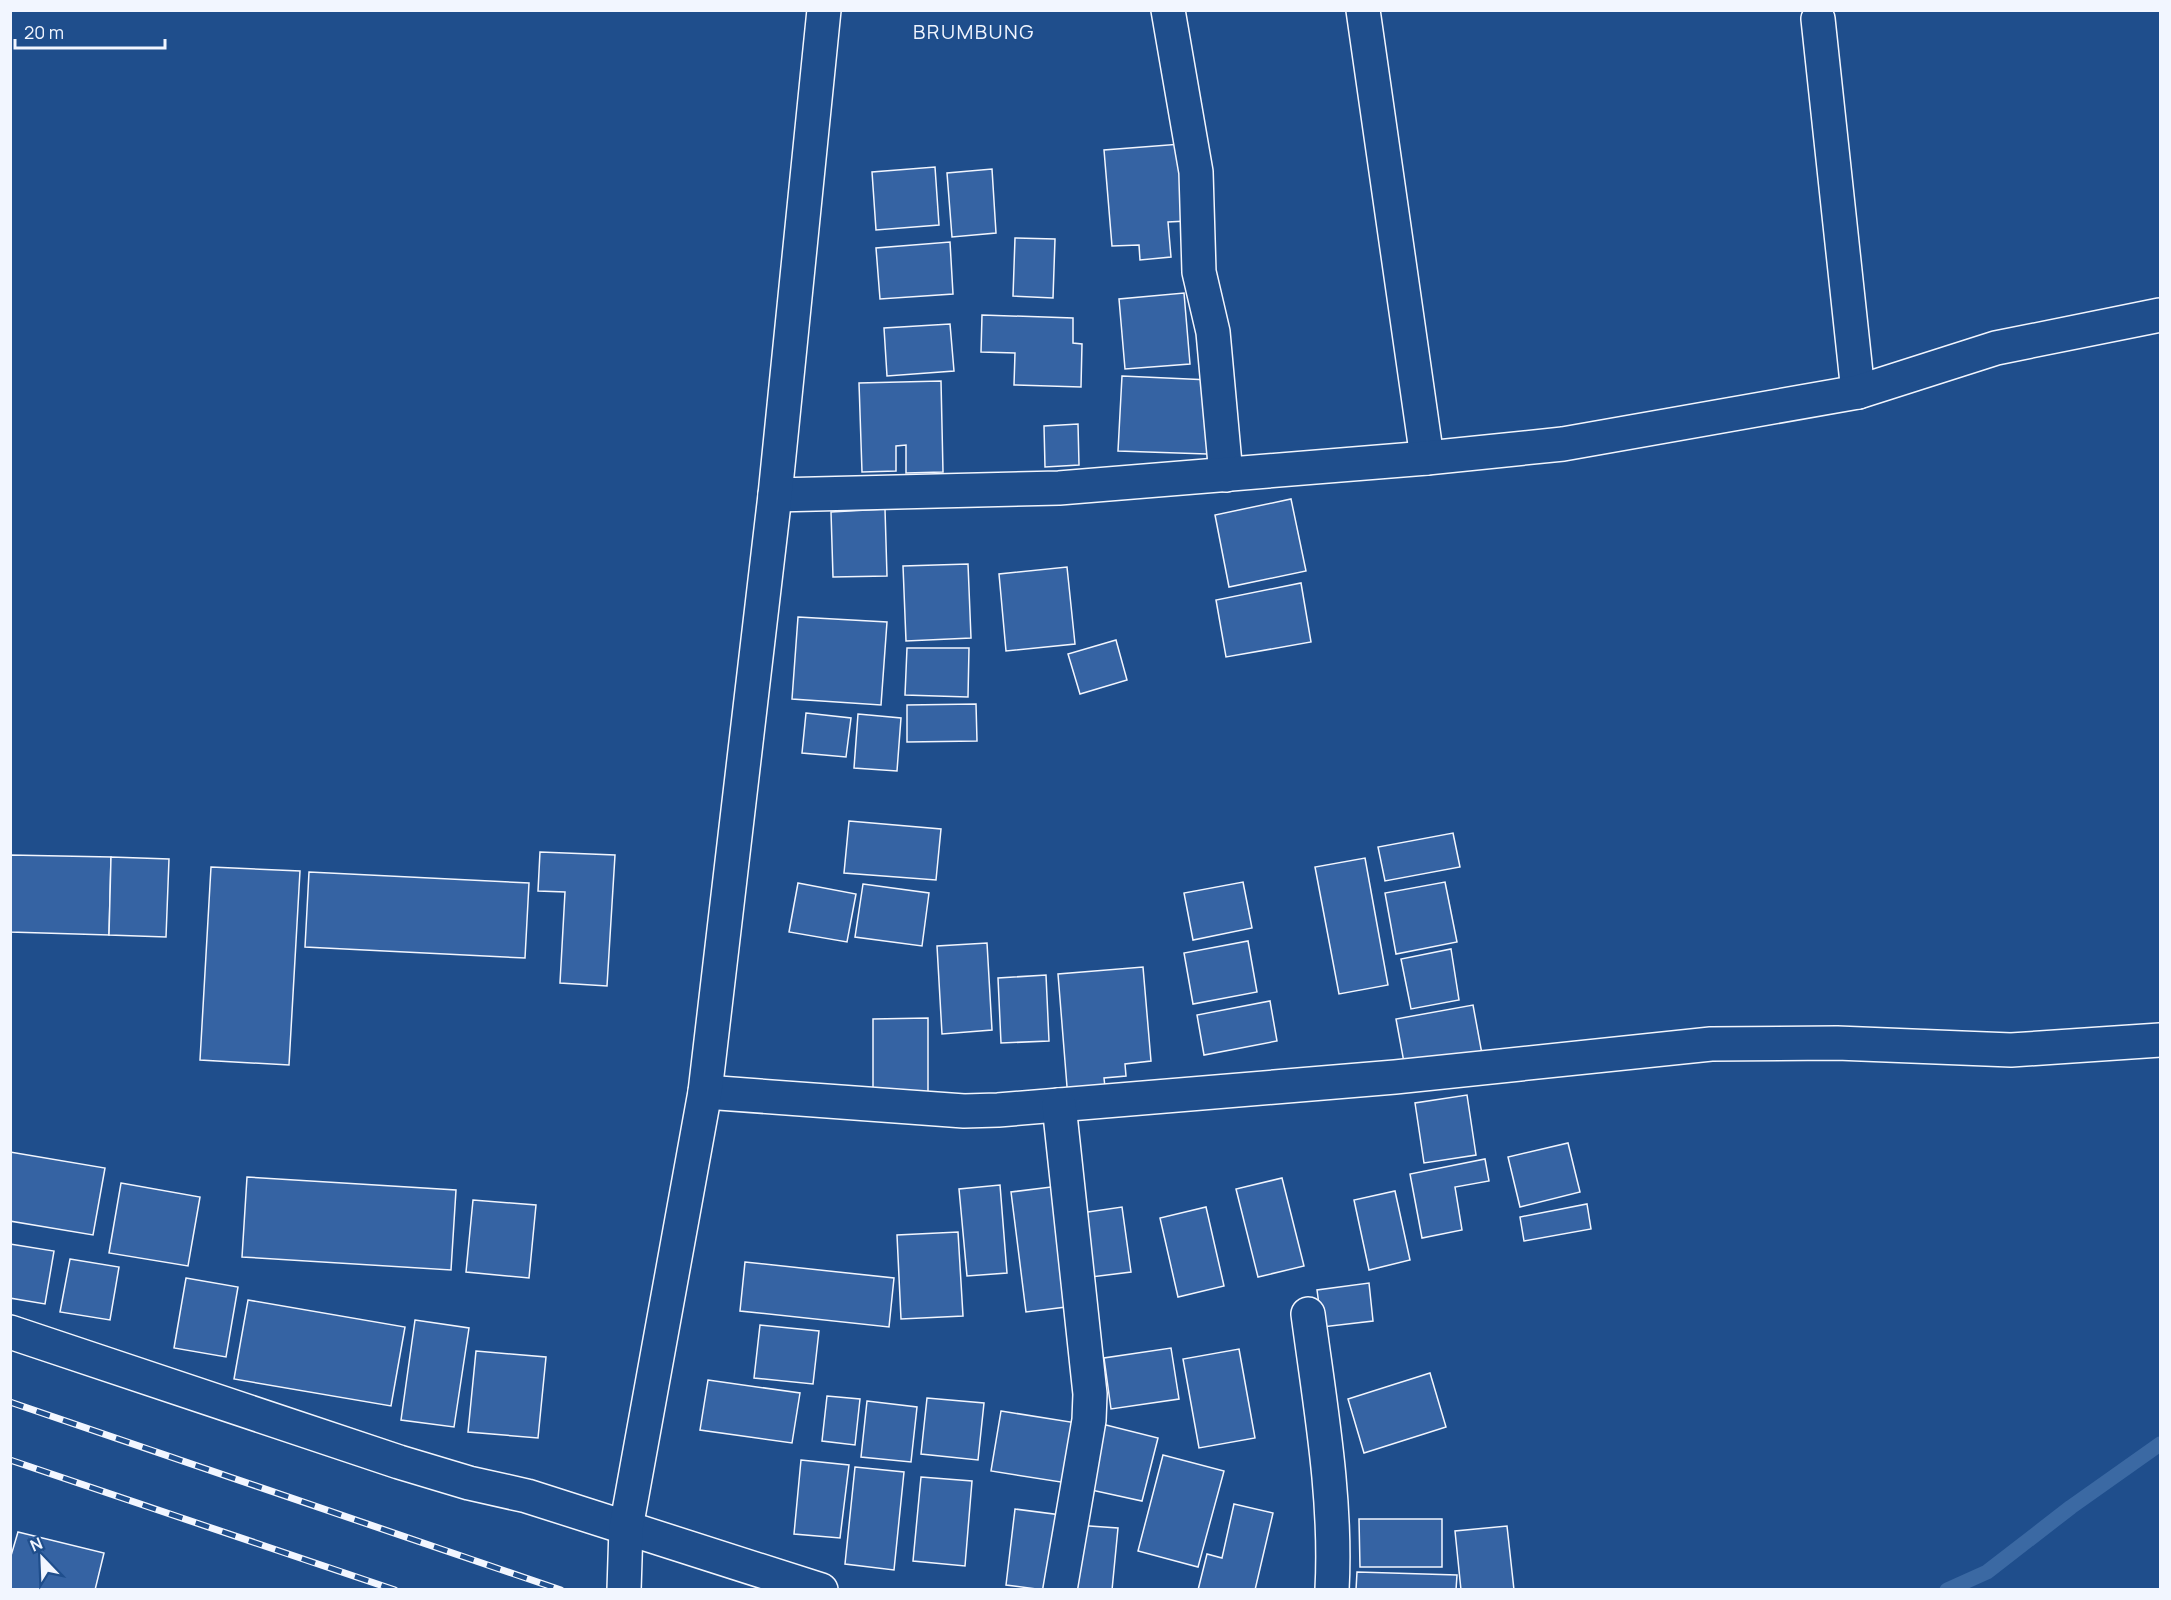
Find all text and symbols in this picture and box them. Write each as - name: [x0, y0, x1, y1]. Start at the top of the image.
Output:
- scale bar: [15, 12, 165, 50]
- district label: BRUMBUNG: [913, 18, 1035, 45]
- text: 20 m: [24, 20, 64, 44]
- north arrow: [12, 1528, 72, 1588]
- text: N: [27, 1532, 46, 1557]

